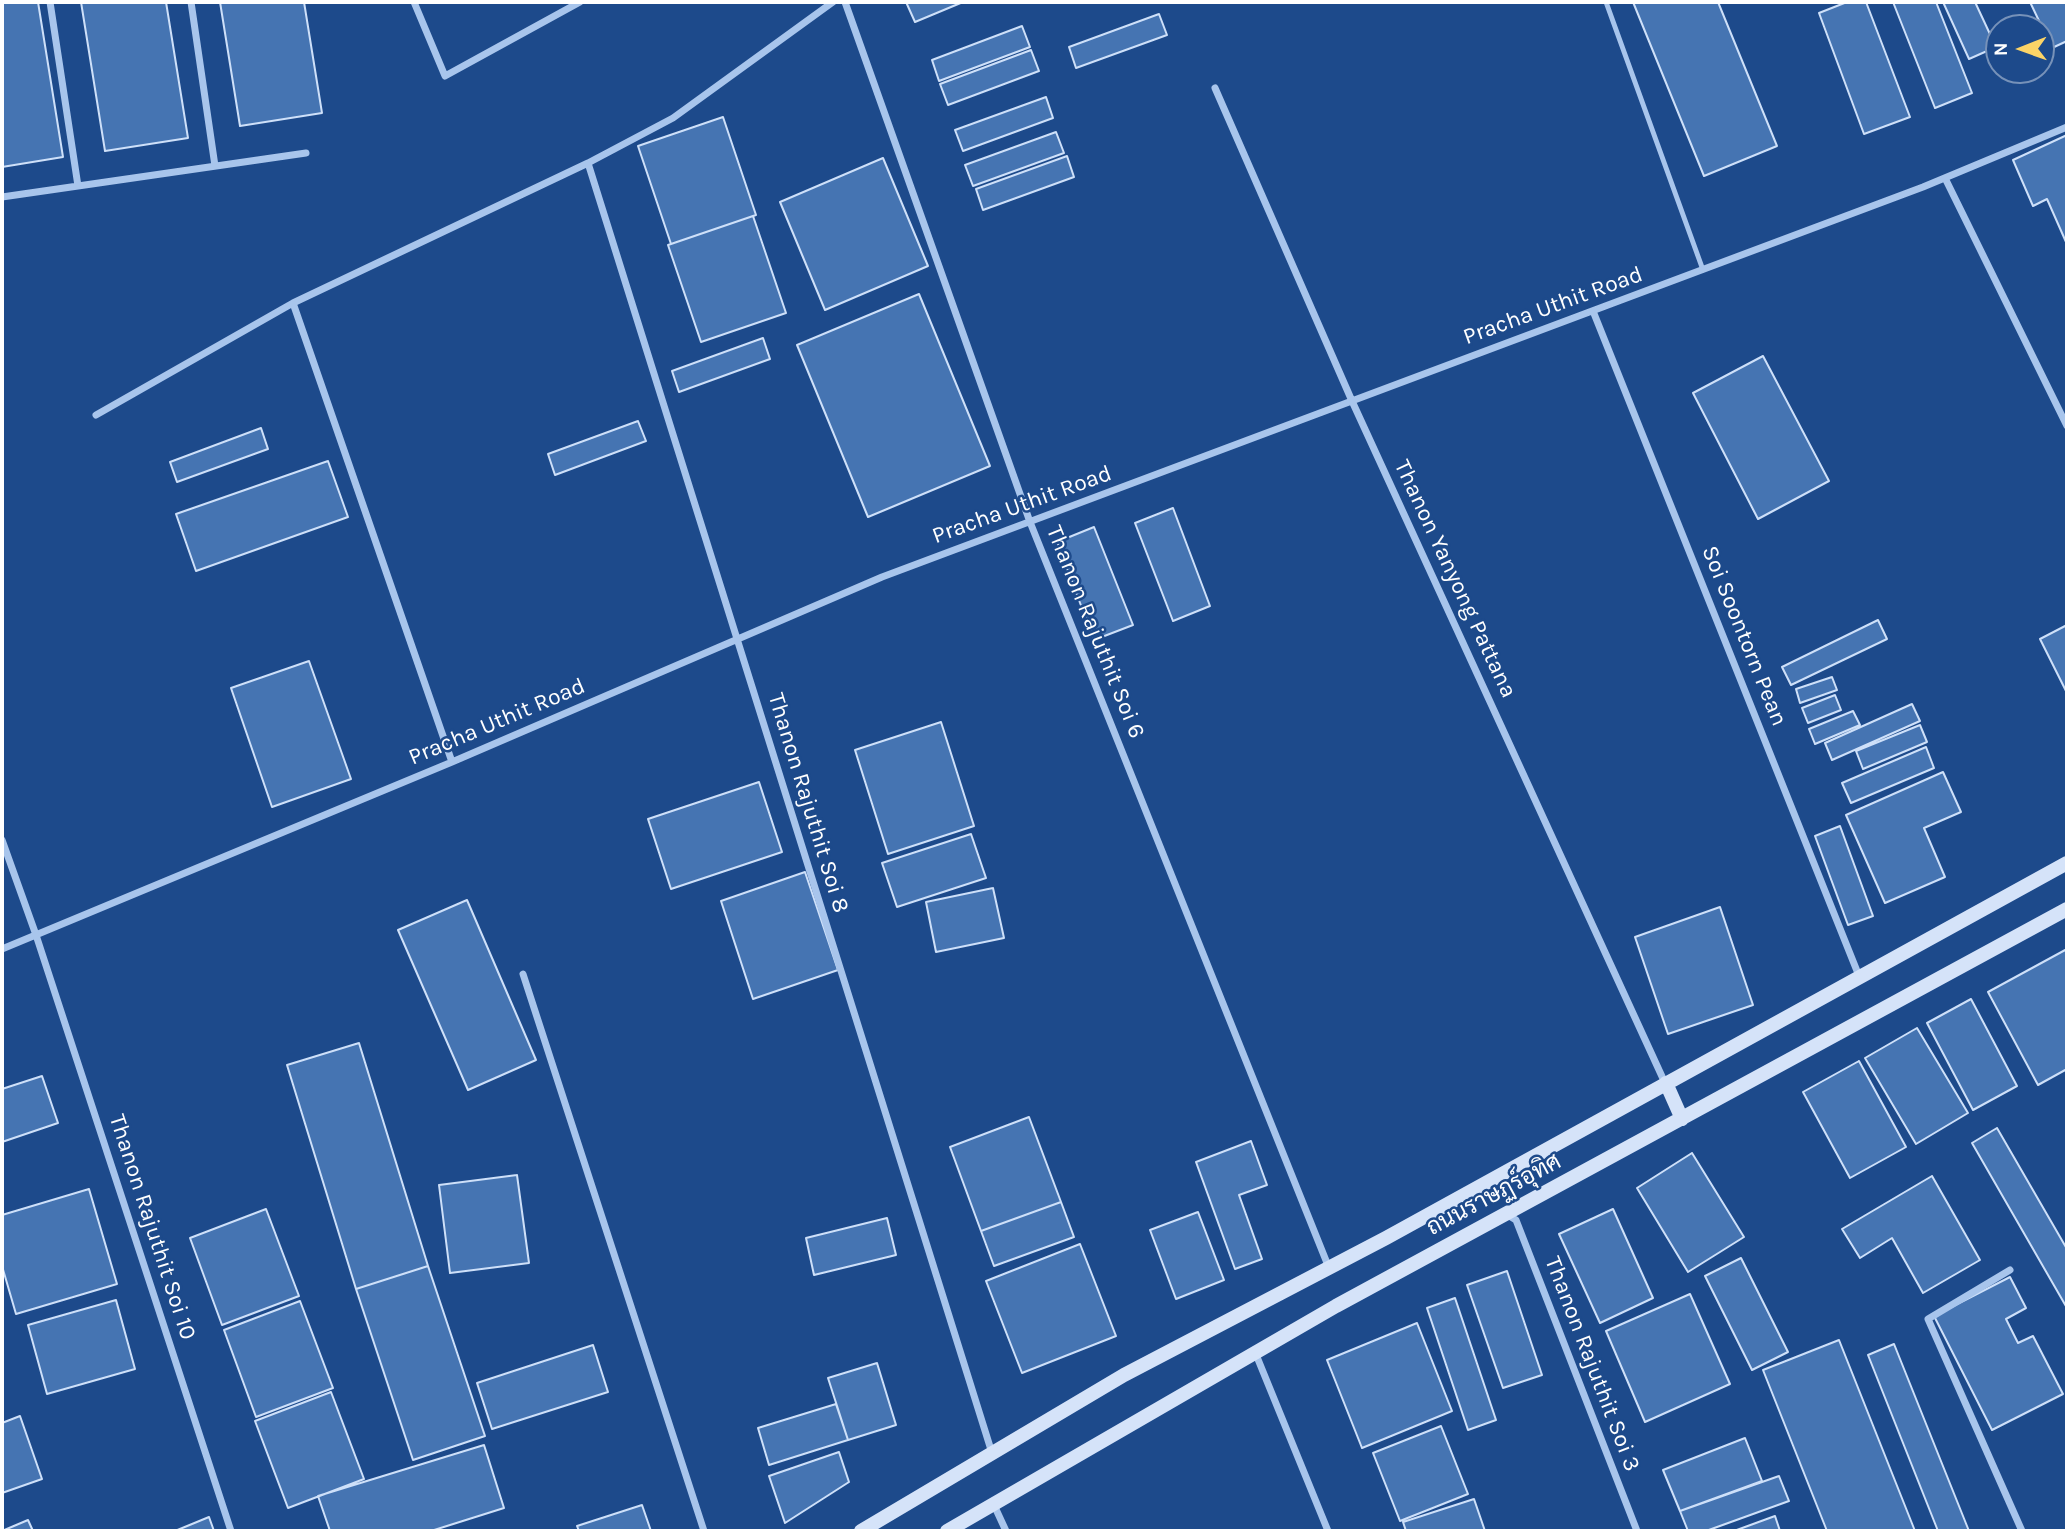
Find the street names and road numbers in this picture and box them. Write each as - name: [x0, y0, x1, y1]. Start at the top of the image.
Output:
- street label: Pracha Uthit Road: [1459, 261, 1647, 351]
- street label: Thanon Yanyong Pattana: [1388, 456, 1522, 702]
- street label: Pracha Uthit Road: [928, 460, 1116, 550]
- street label: Thanon Rajuthit Soi 6: [1040, 522, 1150, 742]
- street label: Soi Soontorn Pean: [1695, 542, 1793, 730]
- street label: Pracha Uthit Road: [405, 672, 589, 772]
- street label: Thanon Rajuthit Soi 8: [761, 690, 855, 916]
- street label: Thanon Rajuthit Soi 10: [103, 1111, 201, 1343]
- street label: ถนนราษฏร์อุทิศ: [1422, 1148, 1566, 1242]
- street label: Thanon Rajuthit Soi 3: [1538, 1253, 1646, 1475]

